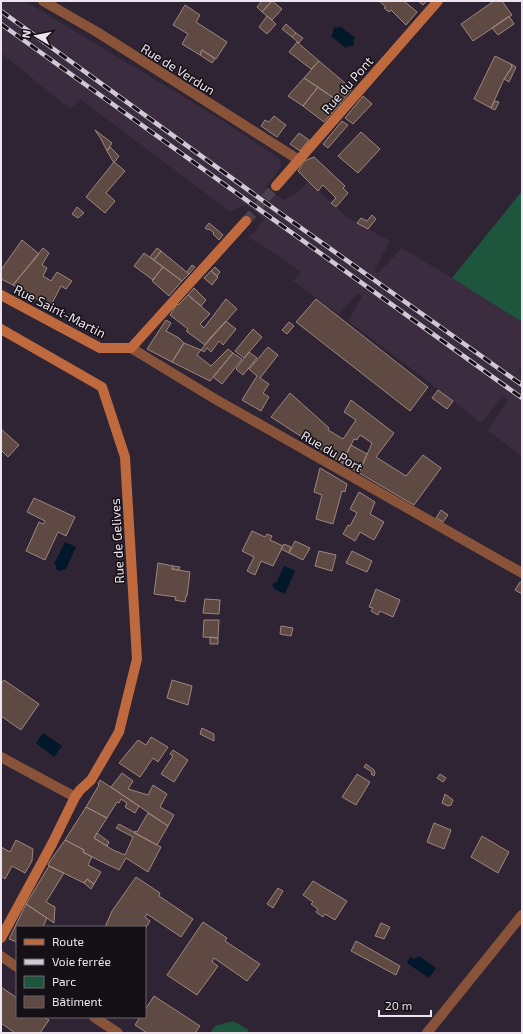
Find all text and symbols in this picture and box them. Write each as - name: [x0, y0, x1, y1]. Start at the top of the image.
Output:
- north arrow: [16, 16, 56, 56]
- text: N: [19, 29, 33, 39]
- street label: Rue de Verdun: [138, 40, 218, 98]
- street label: Rue du Pont: [318, 53, 376, 117]
- street label: Rue Saint-Martin: [11, 281, 109, 341]
- street label: Rue du Port: [298, 427, 366, 475]
- street label: Rue de Gelives: [107, 498, 127, 584]
- legend: [16, 926, 146, 1018]
- text: Route: [52, 934, 84, 948]
- text: Voie ferrée: [52, 954, 111, 968]
- text: Parc: [52, 974, 76, 988]
- scale bar: [379, 992, 431, 1018]
- text: Bâtiment: [52, 994, 103, 1008]
- text: 20 m: [385, 998, 412, 1012]

